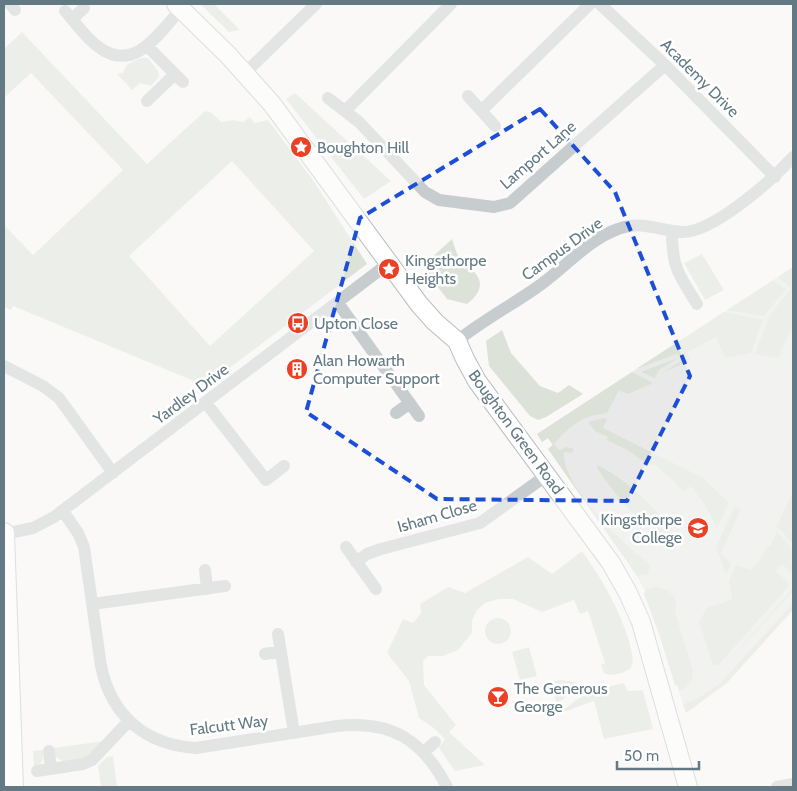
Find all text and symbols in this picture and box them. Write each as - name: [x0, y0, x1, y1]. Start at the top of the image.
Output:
- street label: Academy Drive: [657, 35, 743, 121]
- street label: Lamport Lane: [496, 117, 580, 193]
- place icon: Boughton Hill: [289, 135, 313, 159]
- place label: Boughton Hill: [317, 138, 409, 157]
- street label: Campus Drive: [518, 213, 606, 285]
- place label: Kingsthorpe Heights: [405, 251, 486, 288]
- place icon: Kingsthorpe Heights: [377, 257, 401, 281]
- bus stop icon: Upton Close: [286, 311, 310, 335]
- place label: Upton Close: [314, 314, 398, 333]
- place label: Alan Howarth Computer Support: [313, 351, 440, 388]
- building icon: Alan Howarth Computer Support: [285, 357, 309, 381]
- street label: Yardley Drive: [149, 360, 232, 429]
- street label: Boughton Green Road: [465, 366, 567, 498]
- street label: Isham Close: [395, 496, 479, 536]
- place label: Kingsthorpe College: [601, 510, 682, 547]
- school or university icon: Kingsthorpe College: [686, 516, 710, 540]
- place label: The Generous George: [514, 679, 608, 716]
- bar icon: The Generous George: [486, 685, 510, 709]
- street label: Falcutt Way: [189, 711, 269, 739]
- scale bar: [617, 738, 700, 770]
- text: 50 m: [624, 747, 659, 765]

